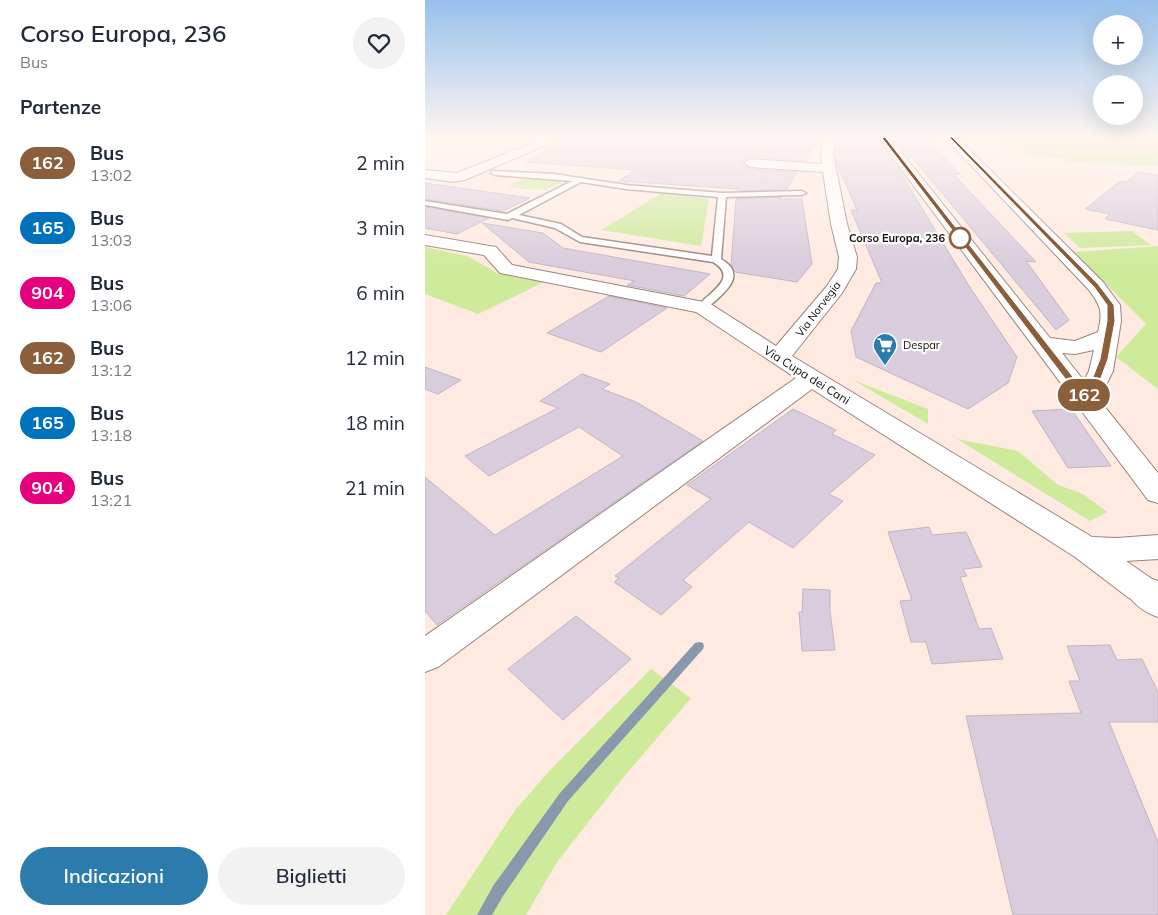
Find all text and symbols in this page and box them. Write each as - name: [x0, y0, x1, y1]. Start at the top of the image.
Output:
- map controls: [1093, 15, 1143, 125]
- button: +: [1093, 15, 1143, 65]
- button: heart: [353, 17, 405, 69]
- text: Corso Europa, 236: [20, 18, 226, 48]
- text: Bus: [20, 52, 48, 72]
- button: −: [1093, 75, 1143, 125]
- text: Partenze: [20, 95, 101, 119]
- text: Bus: [90, 141, 124, 165]
- text: 162: [31, 151, 64, 174]
- text: 2 min: [356, 151, 405, 175]
- text: 13:02: [90, 165, 132, 185]
- text: Bus: [90, 206, 124, 230]
- text: 165: [31, 216, 64, 239]
- text: 3 min: [356, 216, 405, 240]
- marker: Corso Europa, 236: [949, 227, 971, 249]
- text: 13:03: [90, 230, 132, 250]
- place label: Corso Europa, 236: [849, 231, 945, 245]
- text: Bus: [90, 271, 124, 295]
- street label: Via Norvegia: [792, 278, 844, 340]
- text: 904: [31, 281, 64, 304]
- text: 6 min: [356, 281, 405, 305]
- text: 13:06: [90, 295, 132, 315]
- supermarket icon: Despar: [872, 332, 898, 366]
- text: Bus: [90, 336, 124, 360]
- place label: Despar: [903, 338, 940, 352]
- street label: Via Cupa dei Cani: [761, 342, 853, 408]
- text: 162: [31, 346, 64, 369]
- text: 12 min: [345, 346, 405, 370]
- text: 13:12: [90, 360, 132, 380]
- line badge: 162: [1055, 379, 1113, 411]
- text: 162: [1068, 383, 1100, 406]
- text: Bus: [90, 401, 124, 425]
- text: 165: [31, 411, 64, 434]
- text: 18 min: [345, 411, 405, 435]
- text: 13:18: [90, 425, 132, 445]
- text: Bus: [90, 466, 124, 490]
- text: 904: [31, 476, 64, 499]
- text: 21 min: [345, 476, 405, 500]
- text: 13:21: [90, 490, 132, 510]
- button: Indicazioni: [20, 847, 208, 905]
- button: Biglietti: [218, 847, 405, 905]

